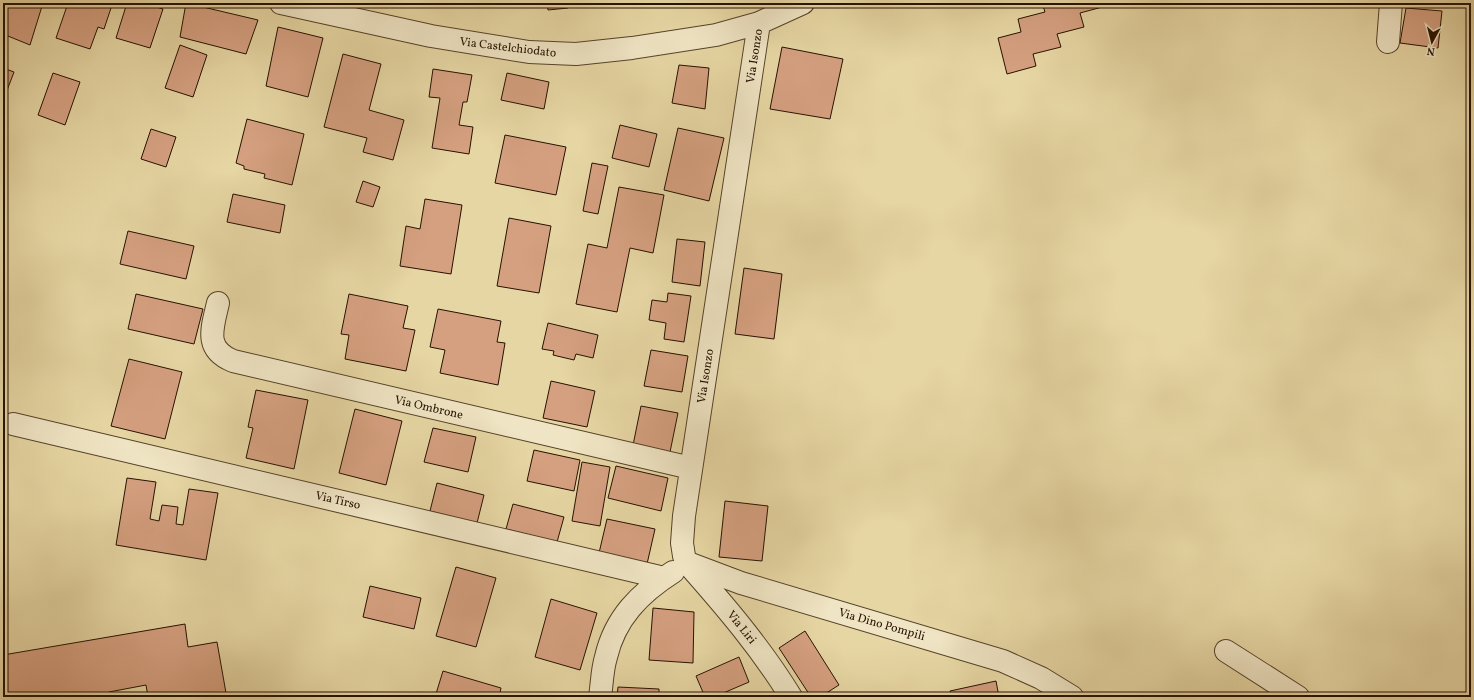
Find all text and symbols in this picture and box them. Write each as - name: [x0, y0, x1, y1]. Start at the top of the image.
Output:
- north arrow: [1412, 22, 1452, 62]
- street label: Via Isonzo: [743, 28, 767, 85]
- street label: Via Castelchiodato: [459, 34, 557, 62]
- text: N: [1426, 43, 1436, 58]
- street label: Via Isonzo: [694, 348, 718, 405]
- street label: Via Ombrone: [393, 392, 465, 424]
- street label: Via Tirso: [314, 488, 362, 514]
- street label: Via Dino Pompili: [837, 605, 927, 645]
- street label: Via Liri: [723, 608, 760, 648]

